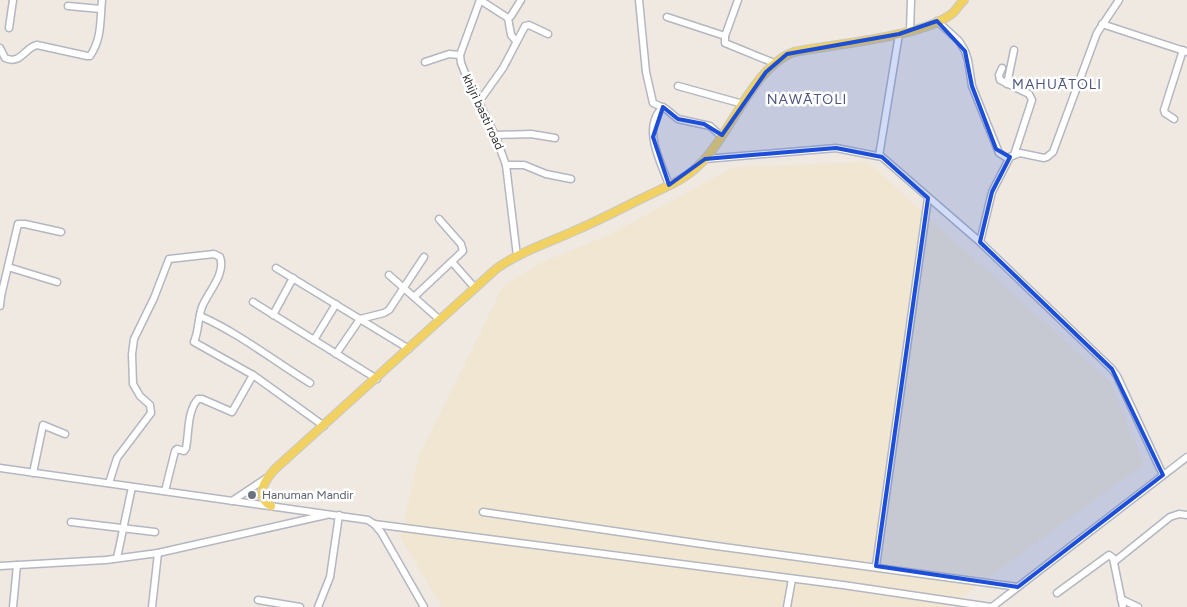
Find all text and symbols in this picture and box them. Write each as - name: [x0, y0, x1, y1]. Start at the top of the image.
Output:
- street label: khijri basti road: [459, 72, 507, 152]
- district label: MAHUĀTOLI: [1012, 76, 1102, 93]
- district label: NAWĀTOLI: [767, 91, 847, 108]
- place label: Hanuman Mandir: [262, 488, 353, 502]
- marker: Hanuman Mandir: [246, 489, 258, 501]

